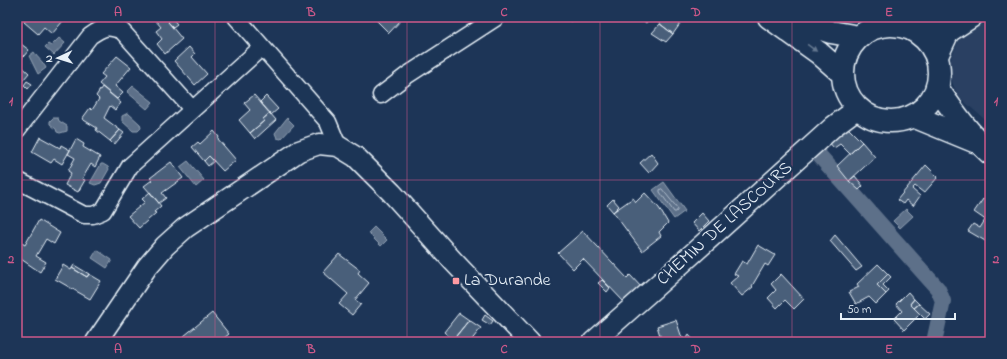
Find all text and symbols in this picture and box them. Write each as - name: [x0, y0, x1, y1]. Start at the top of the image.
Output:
- text: A: [114, 3, 122, 22]
- text: B: [306, 3, 316, 22]
- text: C: [500, 3, 508, 22]
- text: D: [690, 3, 701, 22]
- text: E: [885, 3, 893, 22]
- north arrow: [38, 38, 78, 78]
- one-way arrow: [806, 44, 817, 52]
- text: N: [41, 54, 57, 63]
- text: 1: [9, 92, 14, 111]
- text: 1: [994, 92, 999, 111]
- street label: CHEMIN DE LASCOURS: [651, 156, 799, 292]
- text: 2: [7, 250, 15, 269]
- text: 2: [992, 250, 1000, 269]
- place label: La Durande: [464, 268, 552, 294]
- marker: La Durande: [451, 276, 461, 286]
- scale bar: [841, 295, 955, 321]
- text: 50 m: [847, 301, 871, 319]
- text: A: [114, 340, 122, 359]
- text: B: [306, 340, 316, 359]
- text: C: [500, 340, 508, 359]
- text: D: [690, 340, 701, 359]
- text: E: [885, 340, 893, 359]

